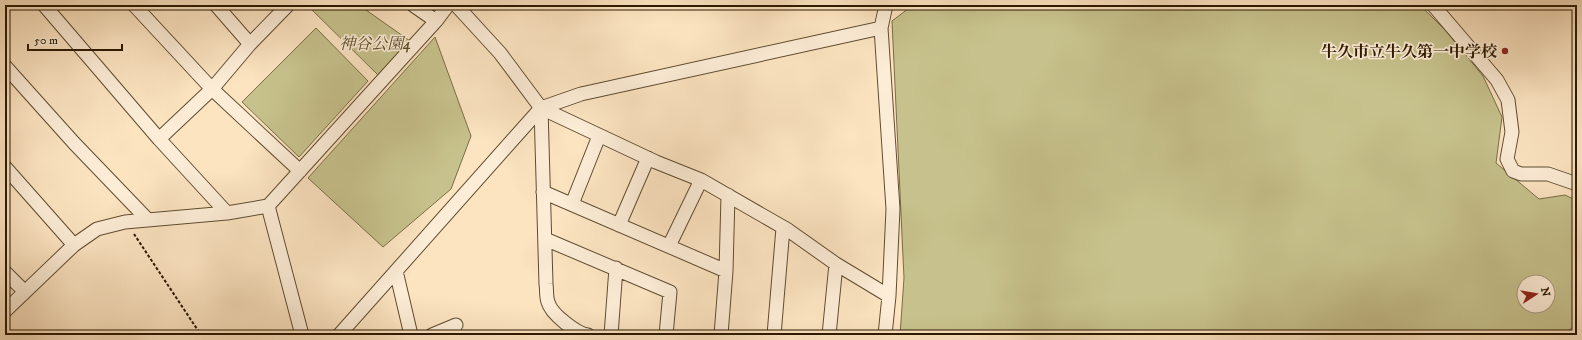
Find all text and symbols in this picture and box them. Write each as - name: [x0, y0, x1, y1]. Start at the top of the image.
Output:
- scale bar: [28, 26, 122, 52]
- text: 50 m: [34, 33, 58, 48]
- park label: 神谷公園4: [339, 34, 411, 54]
- place label: 牛久市立牛久第一中学校: [1321, 42, 1498, 62]
- marker: 牛久市立牛久第一中学校: [1500, 46, 1510, 56]
- north arrow: [1516, 274, 1556, 314]
- text: N: [1537, 286, 1553, 298]

